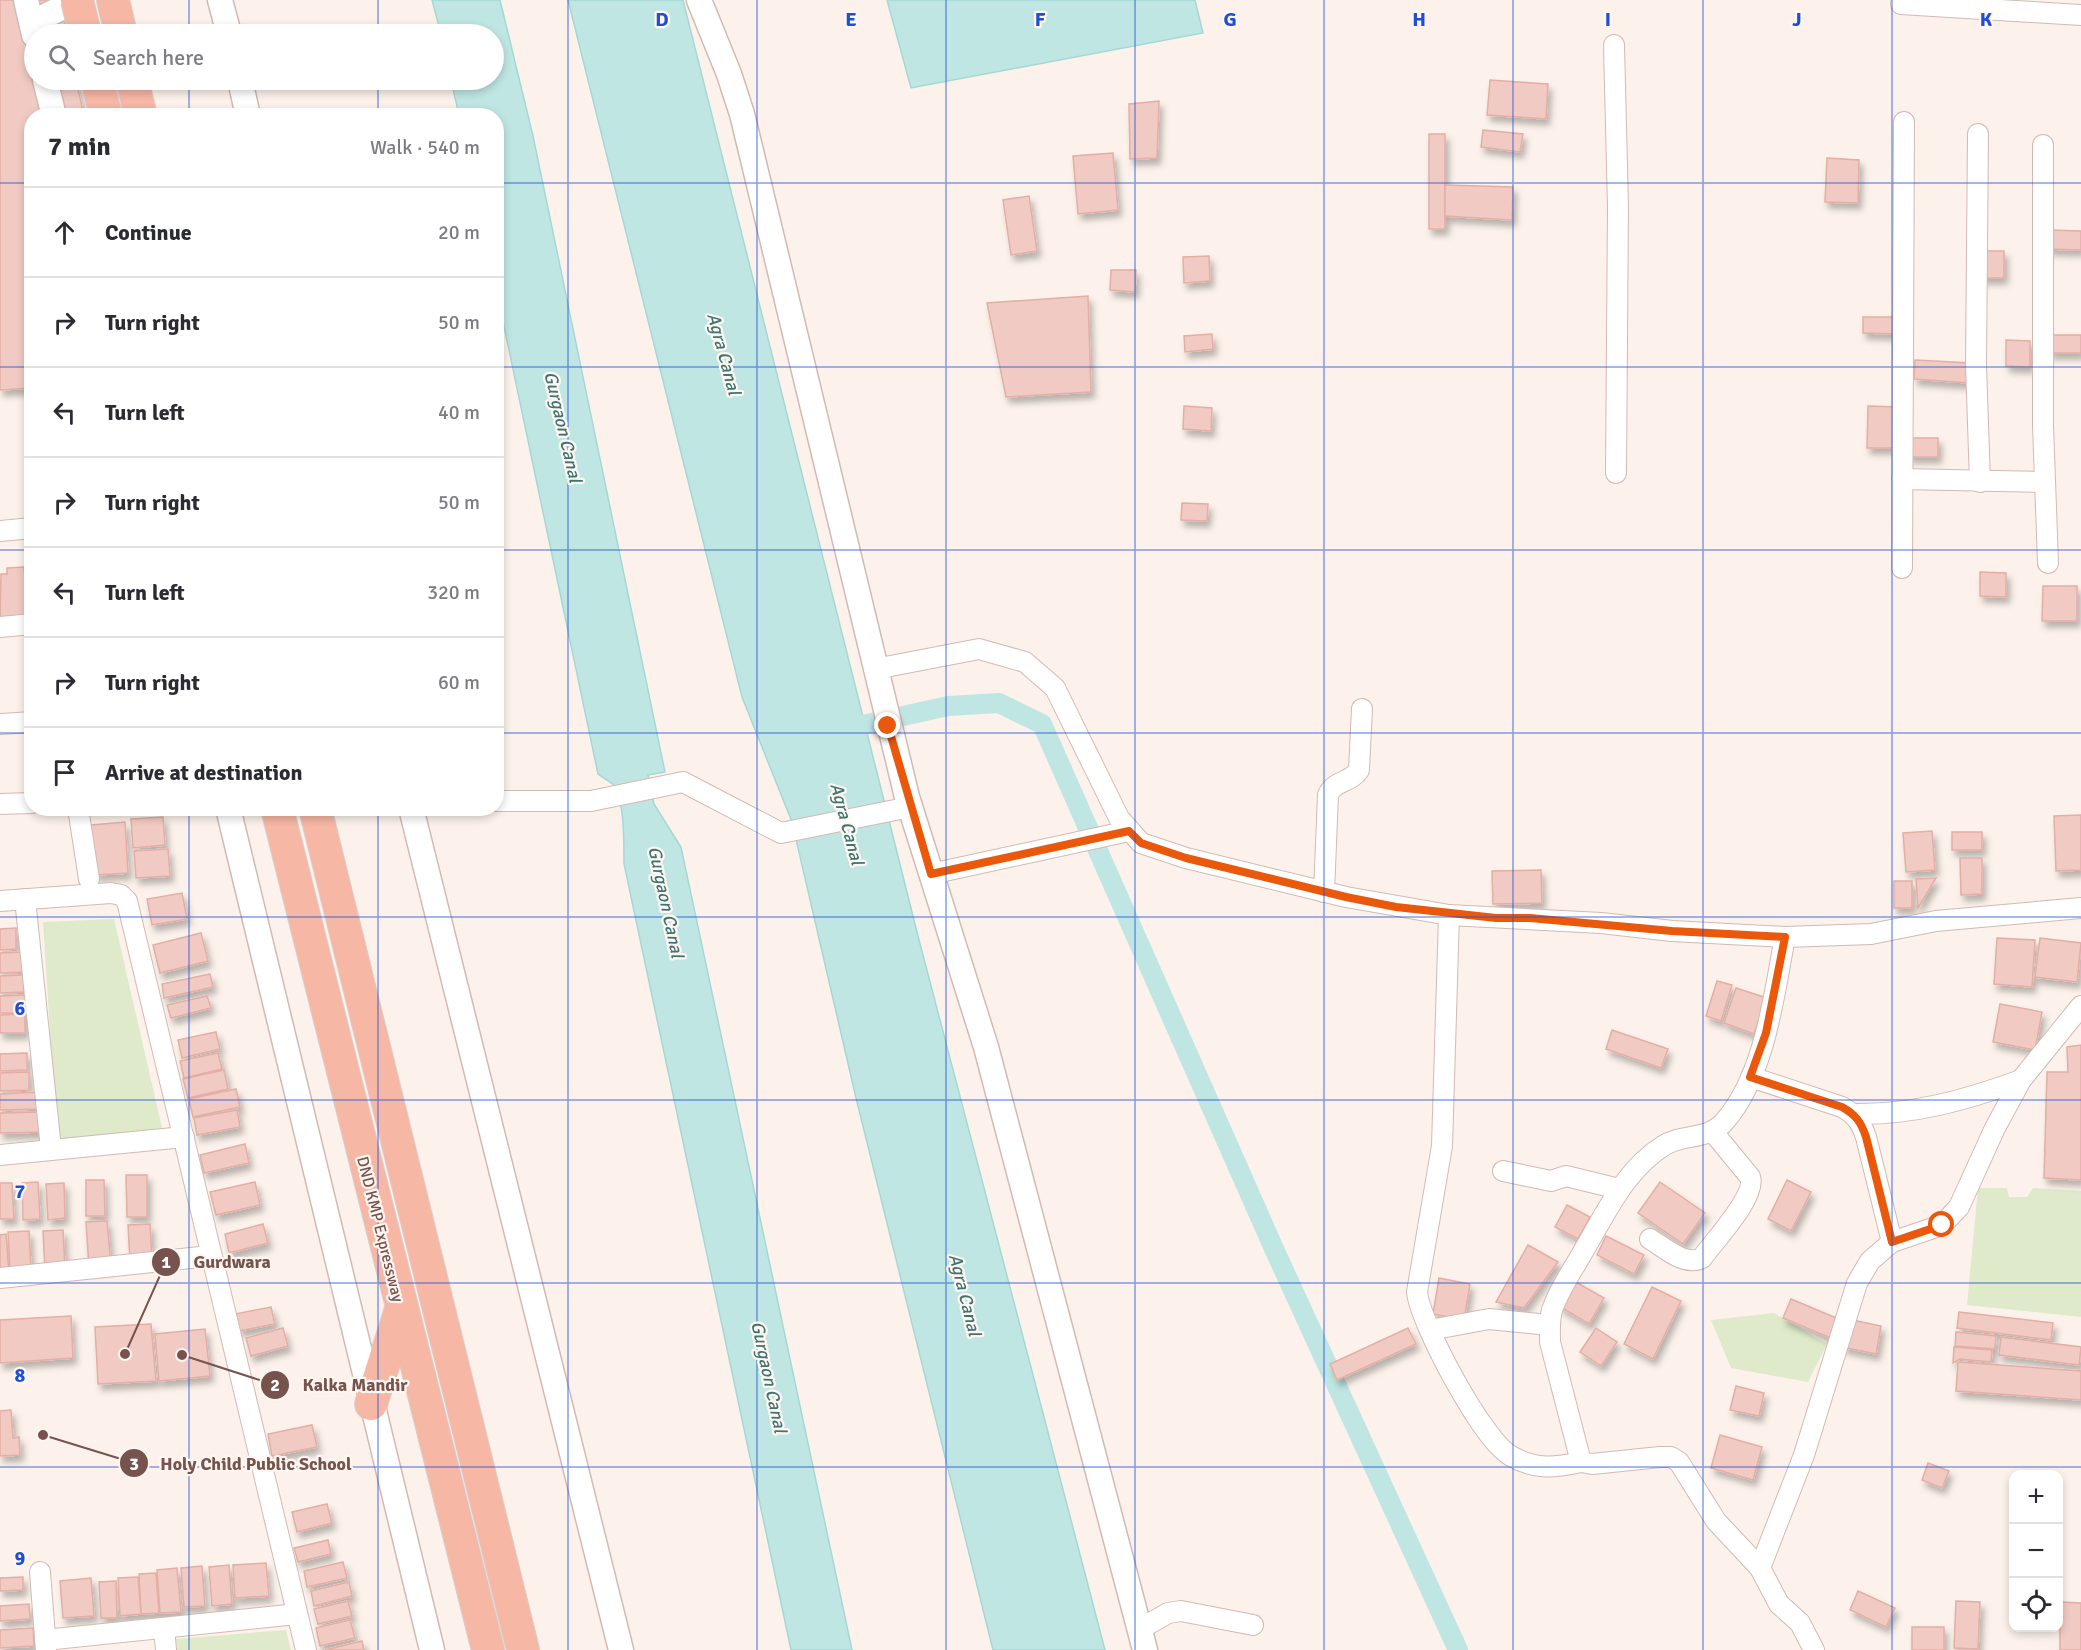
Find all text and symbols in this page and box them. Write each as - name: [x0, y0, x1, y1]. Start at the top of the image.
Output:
- text: D: [655, 7, 669, 32]
- text: E: [845, 7, 857, 32]
- text: F: [1035, 7, 1046, 32]
- text: G: [1223, 7, 1237, 32]
- text: H: [1412, 7, 1426, 32]
- text: I: [1605, 7, 1611, 32]
- text: J: [1792, 7, 1802, 32]
- text: K: [1980, 7, 1993, 32]
- search box: [24, 24, 504, 90]
- icon: search: [45, 41, 78, 74]
- text: Search here: [93, 44, 204, 71]
- text: 7 min: [48, 131, 111, 163]
- text: Walk · 540 m: [370, 135, 480, 160]
- icon: ahead: [48, 216, 81, 249]
- text: Continue: [105, 219, 192, 246]
- text: 20 m: [438, 220, 480, 245]
- icon: right: [48, 306, 81, 339]
- text: Turn right: [105, 309, 200, 336]
- text: 50 m: [438, 310, 480, 335]
- water label: Agra Canal: [702, 311, 746, 399]
- water label: Gurgaon Canal: [539, 369, 587, 487]
- icon: left: [48, 396, 81, 429]
- text: Turn left: [105, 399, 185, 426]
- text: 40 m: [438, 400, 480, 425]
- icon: right: [48, 486, 81, 519]
- text: Turn right: [105, 489, 200, 516]
- text: 50 m: [438, 490, 480, 515]
- icon: left: [48, 576, 81, 609]
- text: Turn left: [105, 579, 185, 606]
- text: 320 m: [427, 580, 480, 605]
- icon: right: [48, 666, 81, 699]
- text: Turn right: [105, 669, 200, 696]
- text: 60 m: [438, 670, 480, 695]
- route end: [874, 712, 900, 738]
- icon: arrive: [48, 756, 81, 789]
- text: Arrive at destination: [105, 759, 302, 786]
- water label: Agra Canal: [825, 781, 869, 869]
- water label: Gurgaon Canal: [643, 844, 689, 962]
- text: 6: [15, 996, 26, 1021]
- street label: DND KMP Expressway: [352, 1154, 408, 1305]
- text: 7: [15, 1179, 26, 1204]
- route start: [1928, 1211, 1954, 1237]
- callout: Gurdwara: [151, 1244, 282, 1280]
- text: 1: [161, 1251, 171, 1273]
- text: Gurdwara: [193, 1251, 271, 1273]
- water label: Agra Canal: [944, 1252, 986, 1340]
- water label: Gurgaon Canal: [746, 1319, 792, 1437]
- text: 8: [15, 1363, 26, 1388]
- callout: Kalka Mandir: [260, 1367, 419, 1403]
- text: 2: [270, 1374, 280, 1396]
- text: Kalka Mandir: [303, 1374, 408, 1396]
- callout: Holy Child Public School: [119, 1445, 364, 1481]
- text: 3: [129, 1453, 139, 1475]
- text: Holy Child Public School: [160, 1453, 352, 1475]
- map controls: [2009, 1470, 2063, 1632]
- button: +: [2009, 1470, 2063, 1524]
- button: −: [2009, 1524, 2063, 1578]
- text: 9: [15, 1546, 26, 1571]
- button: locate: [2009, 1578, 2063, 1632]

